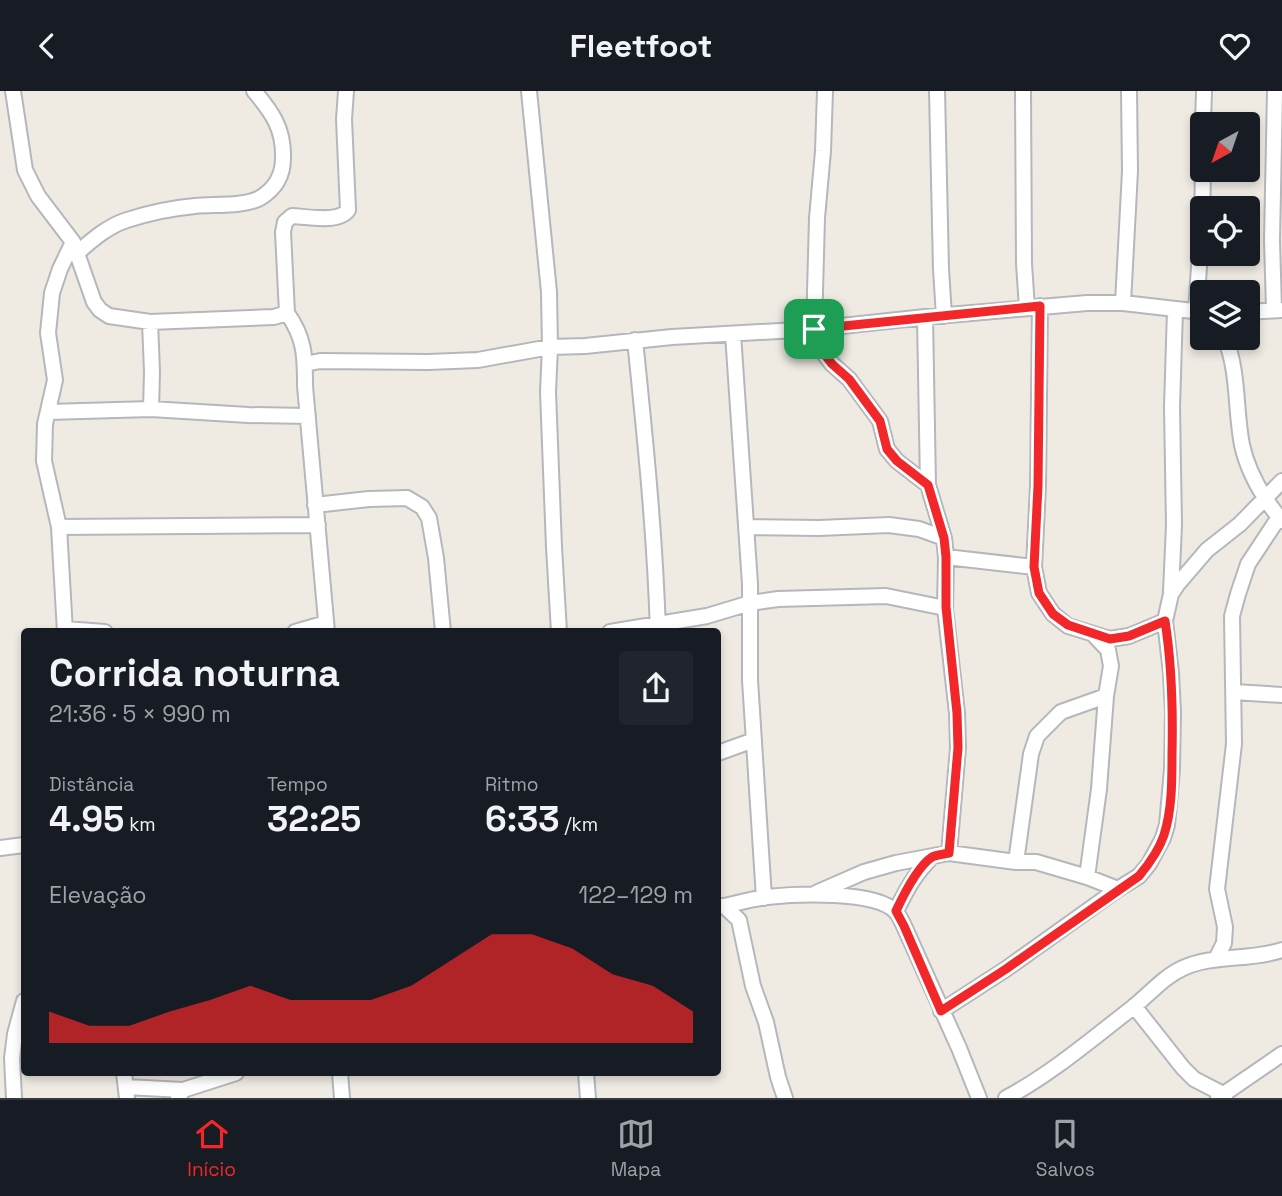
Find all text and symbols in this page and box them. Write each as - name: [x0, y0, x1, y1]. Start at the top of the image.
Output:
- text: Fleetfoot: [570, 26, 712, 66]
- icon: back: [28, 27, 66, 65]
- icon: heart: [1216, 27, 1254, 65]
- north arrow: [1190, 112, 1260, 182]
- map controls: [1190, 112, 1260, 350]
- button: locate: [1190, 196, 1260, 266]
- button: layers: [1190, 280, 1260, 350]
- pin: [784, 299, 844, 359]
- icon: arrive: [795, 310, 833, 348]
- text: Corrida noturna: [49, 649, 340, 697]
- button: share: [619, 651, 693, 725]
- text: 21:36 · 5 × 990 m: [49, 699, 231, 729]
- text: Distância: [49, 772, 134, 797]
- text: Tempo: [267, 772, 328, 797]
- text: Ritmo: [485, 772, 538, 797]
- text: 4.95: [49, 797, 124, 841]
- text: 32:25: [267, 797, 361, 841]
- text: 6:33: [485, 797, 560, 841]
- text: km: [124, 812, 156, 837]
- text: /km: [560, 812, 598, 837]
- text: Elevação: [49, 880, 147, 910]
- text: 122–129 m: [579, 880, 693, 910]
- tab: Início: [187, 1115, 236, 1182]
- tab: Mapa: [611, 1115, 661, 1182]
- tab: Salvos: [1036, 1115, 1095, 1182]

